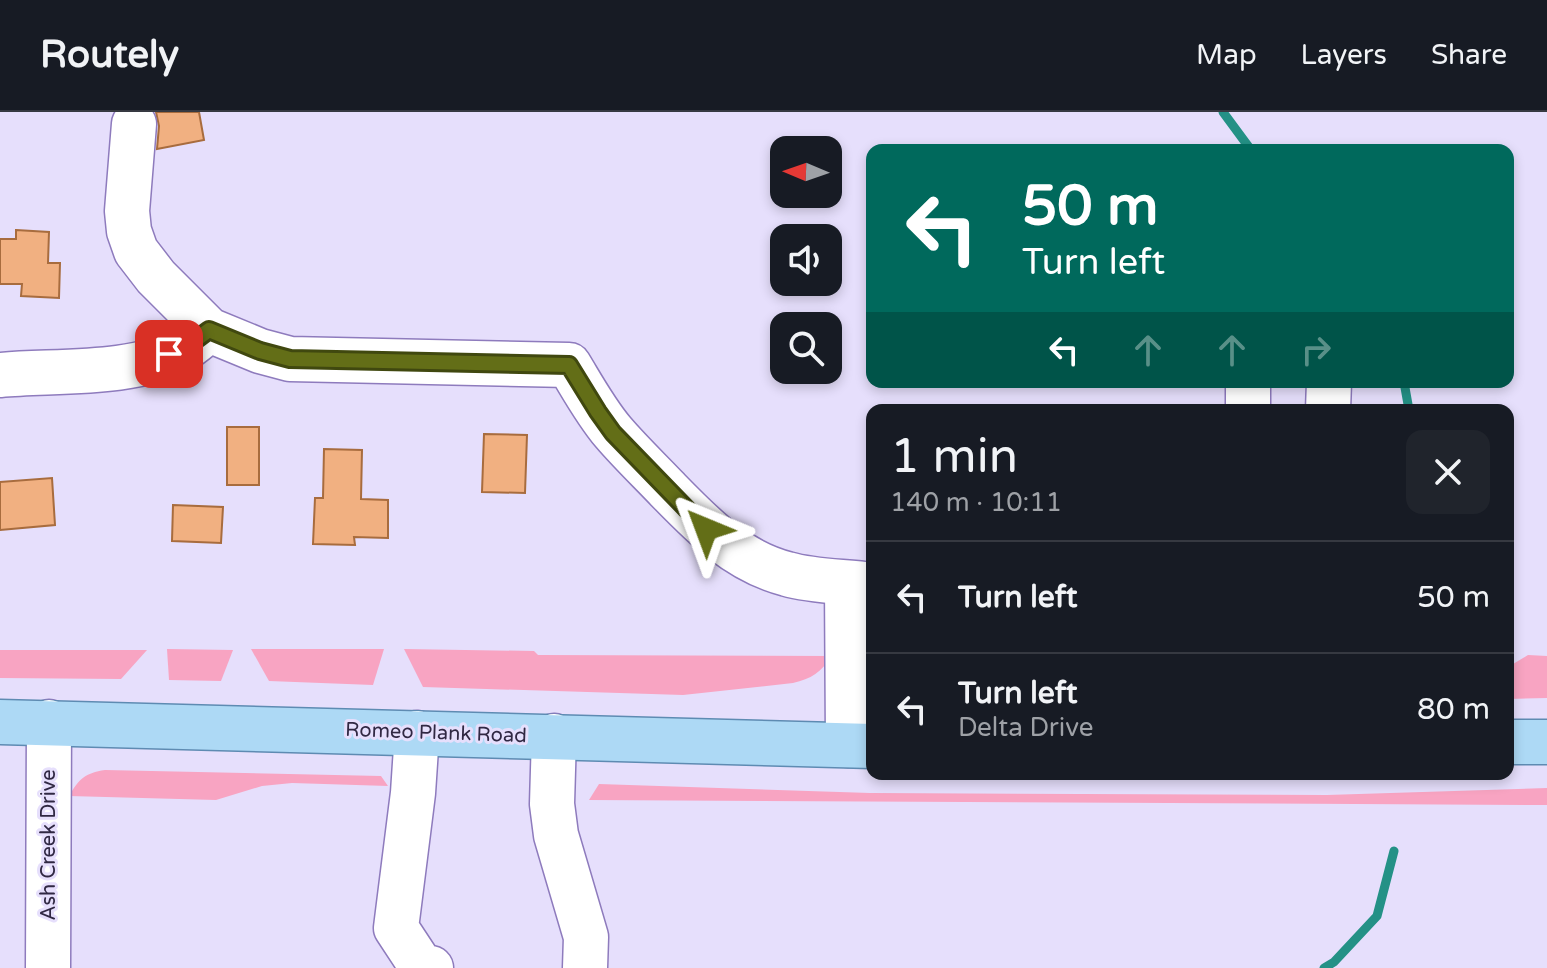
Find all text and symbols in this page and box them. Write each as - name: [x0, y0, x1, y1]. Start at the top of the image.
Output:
- text: Routely: [40, 32, 179, 78]
- text: Map: [1196, 38, 1257, 72]
- text: Layers: [1301, 38, 1387, 72]
- text: Share: [1431, 38, 1507, 72]
- north arrow: [770, 136, 842, 208]
- map controls: [770, 136, 842, 384]
- text: 50 m: [1022, 173, 1158, 240]
- icon: left: [890, 176, 994, 280]
- button: sound: [770, 224, 842, 296]
- text: Turn left: [1022, 241, 1165, 284]
- button: search: [770, 312, 842, 384]
- pin: [135, 320, 203, 388]
- icon: left: [1042, 328, 1086, 372]
- icon: ahead: [1126, 328, 1170, 372]
- icon: ahead: [1210, 328, 1254, 372]
- icon: right: [1294, 328, 1338, 372]
- icon: arrive: [147, 332, 191, 376]
- text: 1 min: [890, 428, 1018, 486]
- button: close: [1406, 430, 1490, 514]
- position arrow: [664, 487, 748, 571]
- text: 140 m · 10:11: [890, 487, 1062, 518]
- icon: left: [890, 575, 934, 619]
- text: Turn left: [958, 579, 1077, 616]
- text: 50 m: [1417, 579, 1490, 616]
- text: Turn left: [958, 675, 1077, 712]
- icon: left: [890, 687, 934, 731]
- text: 80 m: [1417, 691, 1490, 728]
- text: Delta Drive: [958, 712, 1094, 743]
- street label: Romeo Plank Road: [345, 718, 527, 748]
- street label: Ash Creek Drive: [37, 769, 61, 921]

